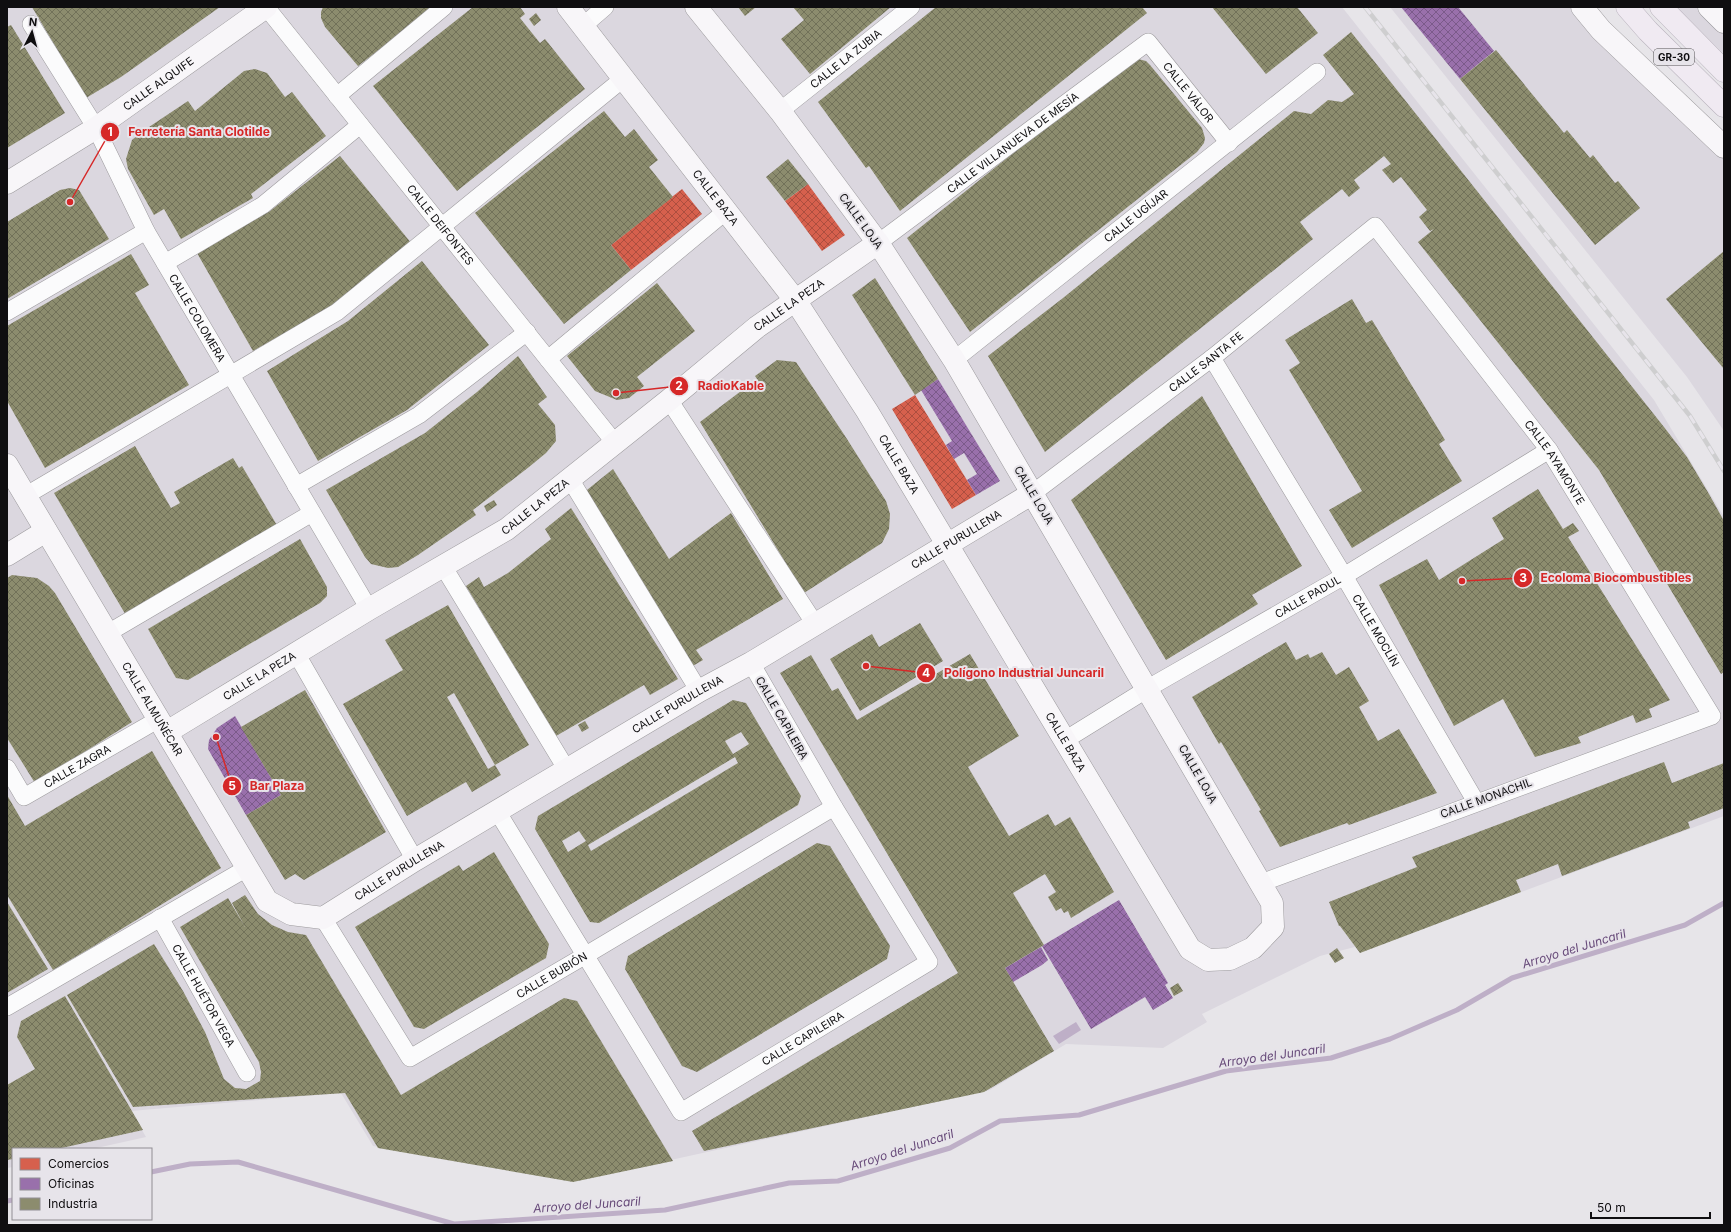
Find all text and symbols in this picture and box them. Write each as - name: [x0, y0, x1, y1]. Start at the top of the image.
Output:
- north arrow: [12, 12, 52, 52]
- text: N: [28, 15, 38, 29]
- street label: CALLE LA ZUBIA: [807, 26, 885, 91]
- road number: GR-30: [1654, 49, 1694, 65]
- street label: CALLE ALQUIFE: [120, 54, 196, 114]
- street label: CALLE VÁLOR: [1160, 59, 1217, 125]
- street label: CALLE VILLANUEVA DE MESÍA: [944, 89, 1082, 196]
- callout: Ferretería Santa Clotilde: [100, 120, 278, 144]
- text: 1: [107, 124, 113, 139]
- text: Ferretería Santa Clotilde: [128, 124, 270, 139]
- street label: CALLE BAZA: [690, 167, 742, 229]
- street label: CALLE DEIFONTES: [404, 182, 477, 268]
- street label: CALLE UGÍJAR: [1101, 186, 1171, 245]
- street label: CALLE LOJA: [836, 190, 886, 252]
- street label: CALLE COLOMERA: [166, 271, 229, 365]
- street label: CALLE LA PEZA: [751, 275, 827, 334]
- street label: CALLE SANTA FE: [1166, 329, 1246, 395]
- callout: RadioKable: [669, 374, 772, 398]
- text: 2: [675, 378, 683, 393]
- text: RadioKable: [698, 378, 764, 393]
- street label: CALLE AYAMONTE: [1521, 417, 1588, 507]
- street label: CALLE BAZA: [876, 432, 922, 497]
- street label: CALLE LOJA: [1011, 463, 1057, 527]
- street label: CALLE LA PEZA: [499, 475, 572, 538]
- street label: CALLE PURULLENA: [908, 507, 1004, 572]
- callout: Ecoloma Biocombustibles: [1513, 566, 1700, 590]
- text: 3: [1519, 570, 1527, 585]
- text: Ecoloma Biocombustibles: [1540, 570, 1692, 585]
- street label: CALLE PADUL: [1272, 572, 1343, 621]
- street label: CALLE MOCLÍN: [1349, 592, 1402, 669]
- street label: CALLE LA PEZA: [220, 648, 299, 703]
- street label: CALLE ALMUÑÉCAR: [119, 659, 186, 758]
- callout: Polígono Industrial Juncaril: [916, 661, 1112, 685]
- text: 4: [922, 665, 930, 680]
- text: Polígono Industrial Juncaril: [944, 665, 1104, 680]
- street label: CALLE PURULLENA: [629, 672, 726, 736]
- street label: CALLE CAPILEIRA: [753, 674, 812, 762]
- street label: CALLE BAZA: [1042, 710, 1089, 775]
- street label: CALLE ZAGRA: [41, 741, 113, 791]
- street label: CALLE LOJA: [1176, 742, 1221, 806]
- callout: Bar Plaza: [222, 774, 312, 798]
- street label: CALLE MONACHIL: [1438, 775, 1534, 821]
- text: 5: [228, 778, 236, 793]
- text: Bar Plaza: [250, 778, 304, 793]
- street label: CALLE PURULLENA: [352, 837, 447, 904]
- water label: Arroyo del Juncaril: [1519, 926, 1628, 972]
- street label: CALLE HUÉTOR VEGA: [169, 942, 238, 1050]
- street label: CALLE BUBIÓN: [514, 949, 590, 1001]
- street label: CALLE CAPILEIRA: [759, 1008, 847, 1069]
- water label: Arroyo del Juncaril: [1217, 1041, 1326, 1071]
- water label: Arroyo del Juncaril: [847, 1126, 955, 1174]
- legend: [12, 1148, 152, 1220]
- text: Comercios: [48, 1156, 109, 1171]
- text: Oficinas: [48, 1176, 94, 1191]
- water label: Arroyo del Juncaril: [532, 1193, 641, 1216]
- scale bar: [1591, 1194, 1710, 1220]
- text: Industria: [48, 1196, 97, 1211]
- text: 50 m: [1597, 1200, 1626, 1215]

